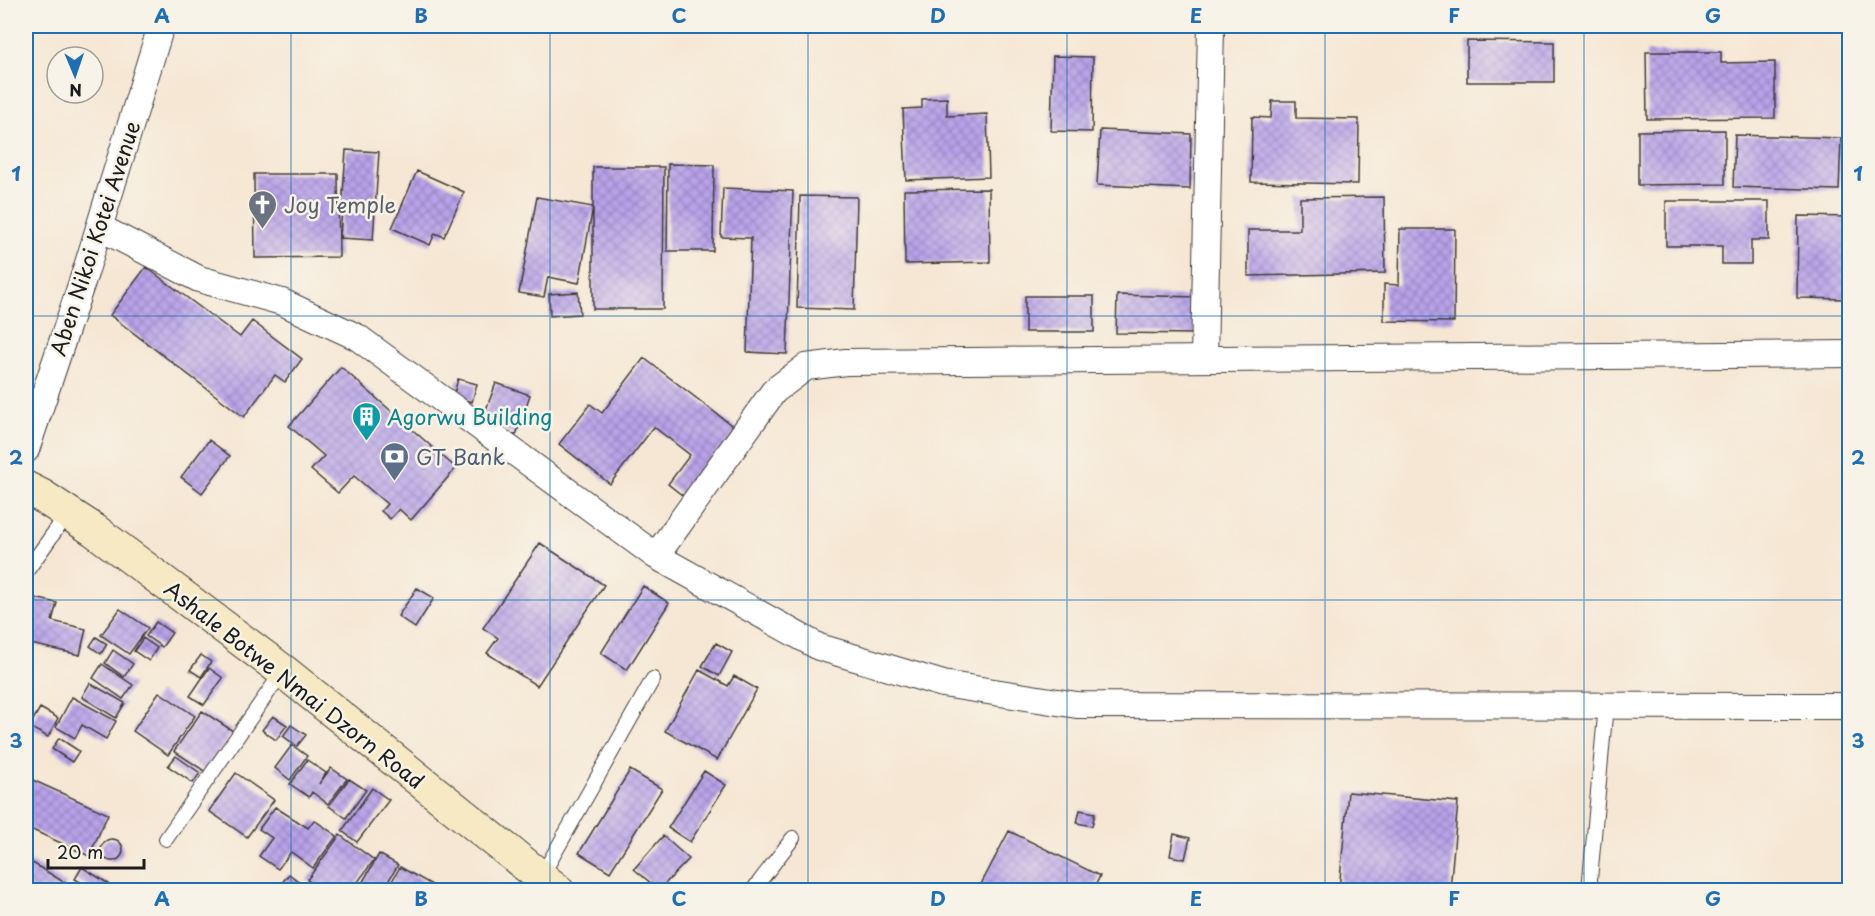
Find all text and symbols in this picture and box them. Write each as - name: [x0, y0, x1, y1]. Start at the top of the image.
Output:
- text: A: [154, 0, 170, 30]
- text: B: [414, 0, 428, 30]
- text: C: [671, 0, 687, 30]
- text: D: [930, 0, 946, 30]
- text: E: [1190, 0, 1202, 30]
- text: F: [1448, 0, 1460, 30]
- text: G: [1705, 0, 1721, 30]
- north arrow: [45, 45, 105, 105]
- text: N: [69, 79, 82, 103]
- street label: Aben Nikoi Kotei Avenue: [41, 116, 147, 360]
- text: 1: [11, 158, 21, 188]
- text: 1: [1853, 158, 1863, 188]
- church icon: Joy Temple: [247, 188, 279, 230]
- place label: Joy Temple: [284, 188, 396, 220]
- building icon: Agorwu Building: [350, 400, 382, 442]
- place label: Agorwu Building: [387, 400, 552, 432]
- bank icon: GT Bank: [379, 440, 411, 482]
- place label: GT Bank: [416, 440, 505, 472]
- text: 2: [9, 442, 23, 472]
- text: 2: [1851, 442, 1865, 472]
- street label: Ashale Botwe Nmai Dzorn Road: [158, 572, 432, 796]
- text: 3: [9, 725, 23, 755]
- text: 3: [1851, 725, 1865, 755]
- scale bar: [48, 832, 144, 870]
- text: 20 m: [57, 838, 103, 865]
- text: A: [154, 883, 170, 913]
- text: B: [414, 883, 428, 913]
- text: C: [671, 883, 687, 913]
- text: D: [930, 883, 946, 913]
- text: E: [1190, 883, 1202, 913]
- text: F: [1448, 883, 1460, 913]
- text: G: [1705, 883, 1721, 913]

